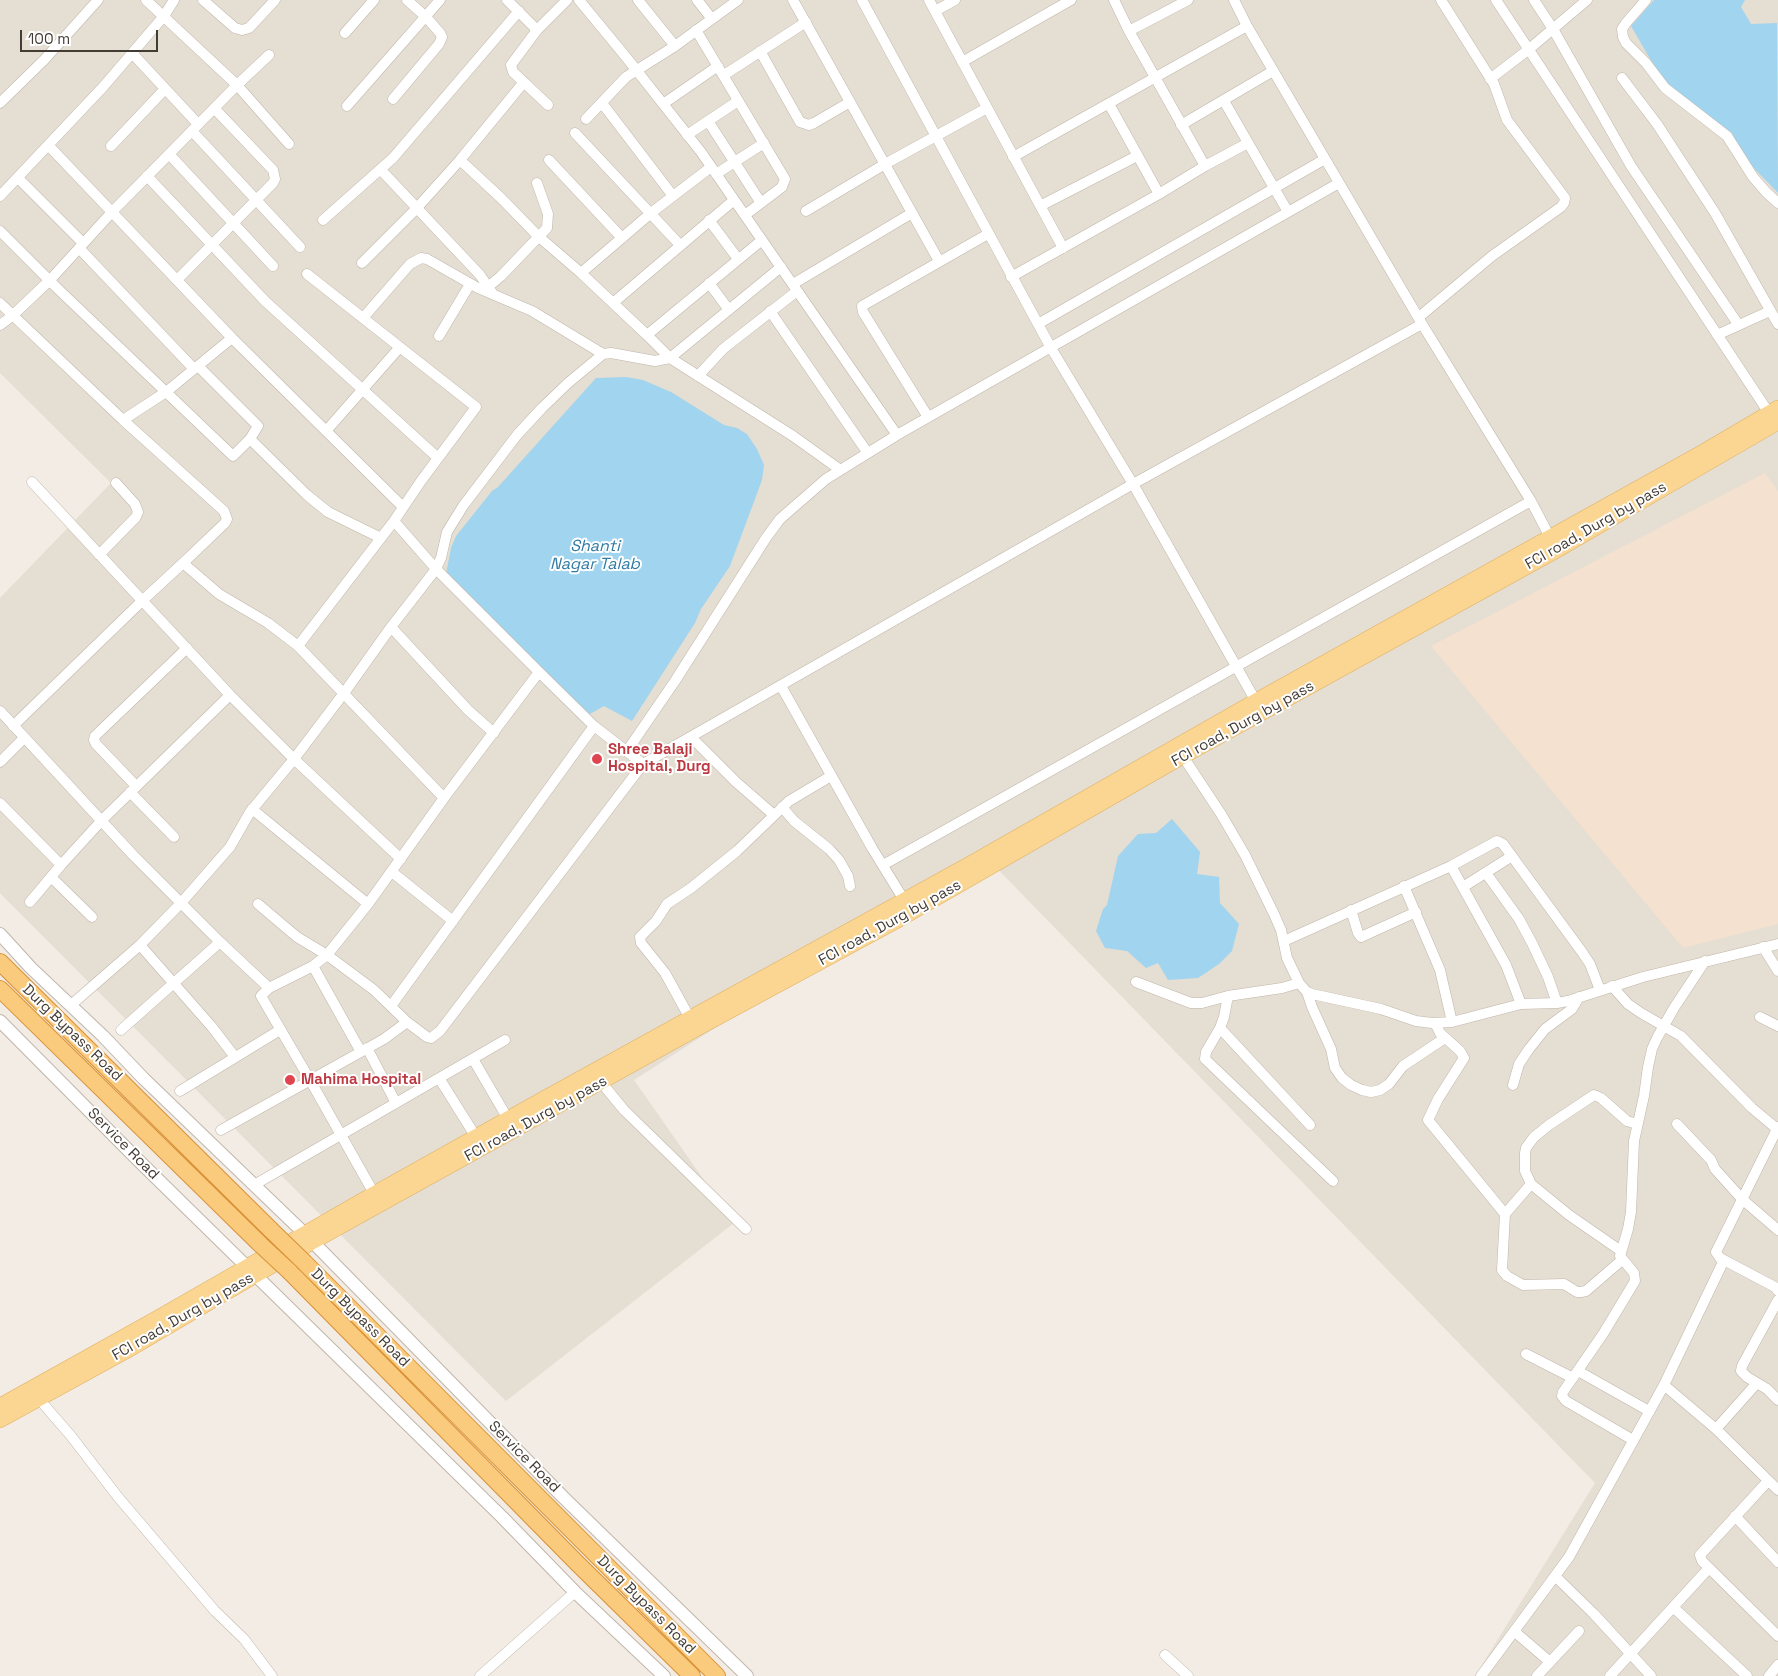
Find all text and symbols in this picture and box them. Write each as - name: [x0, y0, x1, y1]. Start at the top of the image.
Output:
- scale bar: [22, 20, 160, 52]
- text: 100 m: [28, 29, 70, 48]
- street label: FCI road, Durg by pass: [1522, 478, 1670, 574]
- water label: Shanti Nagar Talab: [550, 537, 640, 575]
- street label: FCI road, Durg by pass: [1169, 677, 1317, 771]
- place label: Shree Balaji Hospital, Durg: [608, 741, 711, 776]
- marker: Shree Balaji Hospital, Durg: [590, 752, 604, 766]
- street label: FCI road, Durg by pass: [816, 876, 964, 970]
- street label: Durg Bypass Road: [18, 981, 126, 1085]
- place label: Mahima Hospital: [301, 1071, 421, 1089]
- street label: FCI road, Durg by pass: [462, 1072, 610, 1166]
- marker: Mahima Hospital: [283, 1073, 297, 1087]
- street label: Service Road: [83, 1104, 163, 1184]
- street label: Durg Bypass Road: [307, 1265, 413, 1371]
- street label: FCI road, Durg by pass: [109, 1269, 257, 1365]
- street label: Service Road: [484, 1417, 564, 1497]
- street label: Durg Bypass Road: [593, 1552, 699, 1658]

